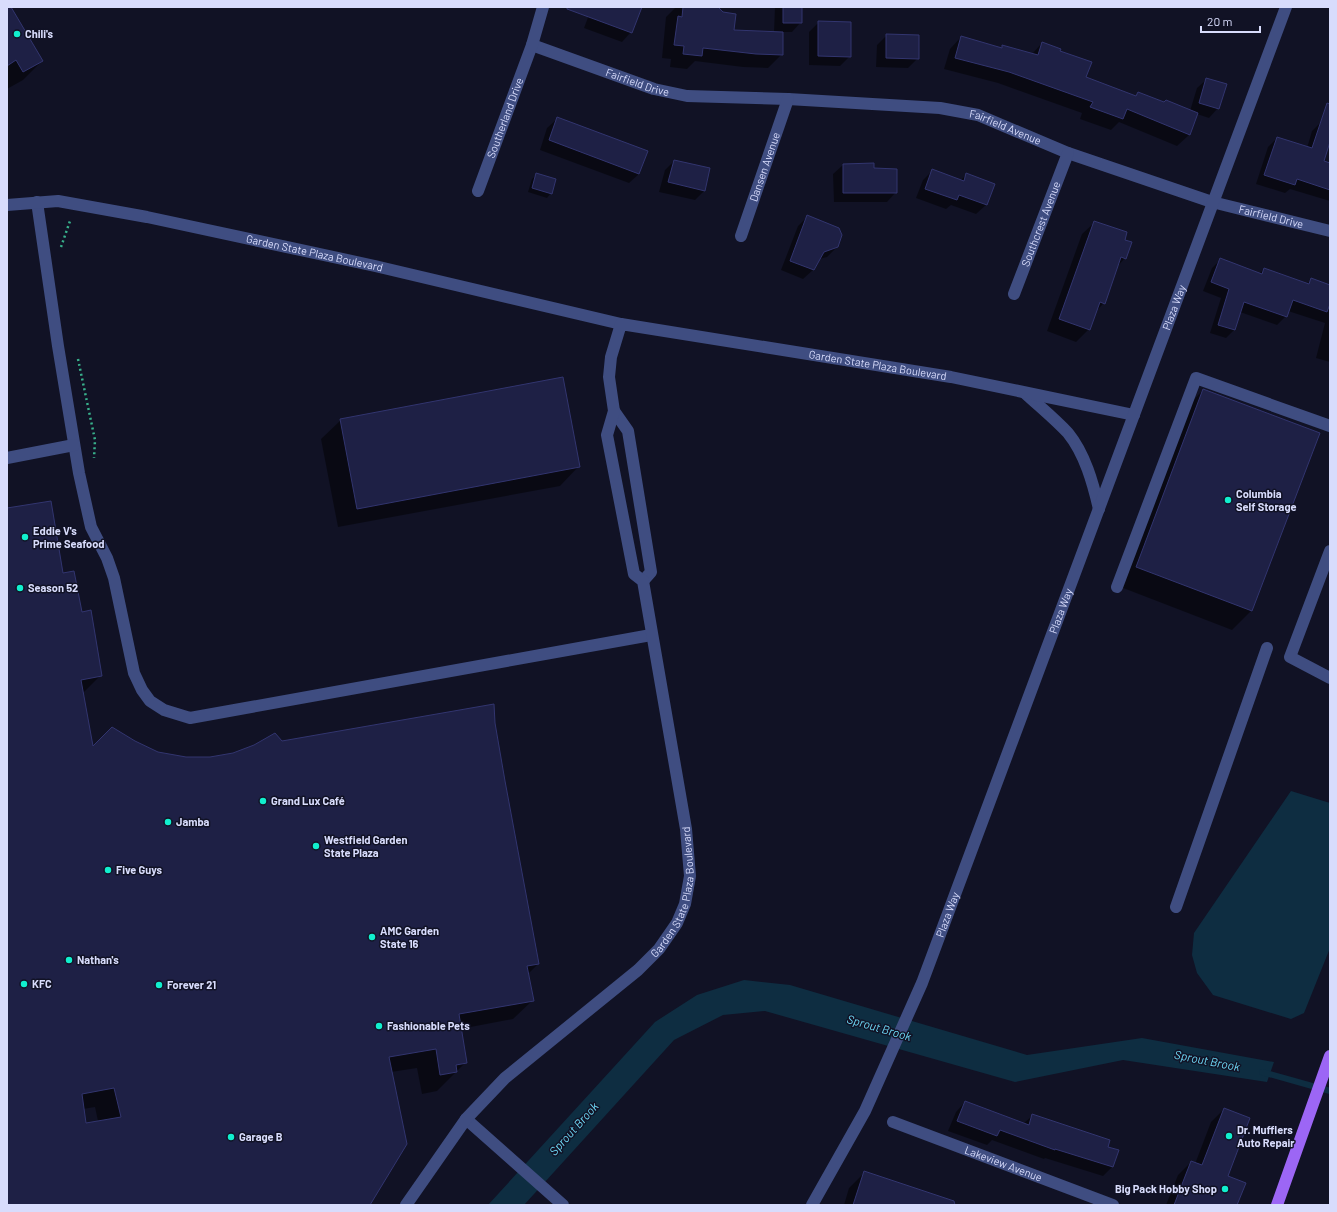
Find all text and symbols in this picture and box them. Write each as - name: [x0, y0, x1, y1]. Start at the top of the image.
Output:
- scale bar: [1201, 8, 1260, 34]
- text: 20 m: [1207, 14, 1233, 28]
- place label: Chili's: [25, 27, 54, 40]
- marker: Chili's: [12, 29, 22, 39]
- street label: Fairfield Drive: [604, 65, 671, 98]
- street label: Southerland Drive: [484, 75, 525, 160]
- street label: Fairfield Avenue: [968, 107, 1043, 147]
- street label: Dansen Avenue: [746, 130, 782, 203]
- street label: Southcrest Avenue: [1018, 179, 1063, 268]
- street label: Fairfield Drive: [1237, 202, 1305, 230]
- street label: Garden State Plaza Boulevard: [245, 232, 384, 274]
- street label: Plaza Way: [1159, 283, 1188, 332]
- street label: Garden State Plaza Boulevard: [808, 347, 948, 382]
- place label: Columbia Self Storage: [1236, 487, 1297, 513]
- marker: Columbia Self Storage: [1223, 495, 1233, 505]
- place label: Eddie V's Prime Seafood: [33, 524, 105, 550]
- marker: Eddie V's Prime Seafood: [20, 532, 30, 542]
- place label: Season 52: [28, 581, 78, 594]
- marker: Season 52: [15, 583, 25, 593]
- street label: Plaza Way: [1046, 587, 1075, 635]
- place label: Grand Lux Café: [271, 794, 345, 807]
- marker: Grand Lux Café: [258, 796, 268, 806]
- place label: Jamba: [176, 815, 210, 828]
- marker: Jamba: [163, 817, 173, 827]
- street label: Garden State Plaza Boulevard: [648, 826, 696, 960]
- place label: Westfield Garden State Plaza: [324, 833, 408, 859]
- marker: Westfield Garden State Plaza: [311, 841, 321, 851]
- place label: Five Guys: [116, 863, 162, 876]
- marker: Five Guys: [103, 865, 113, 875]
- street label: Plaza Way: [933, 890, 961, 939]
- place label: AMC Garden State 16: [380, 924, 439, 950]
- marker: AMC Garden State 16: [367, 932, 377, 942]
- place label: Nathan's: [77, 953, 119, 966]
- marker: Nathan's: [64, 955, 74, 965]
- place label: KFC: [32, 977, 52, 990]
- place label: Forever 21: [167, 978, 216, 991]
- marker: KFC: [19, 979, 29, 989]
- marker: Forever 21: [154, 980, 164, 990]
- water label: Sprout Brook: [845, 1011, 913, 1043]
- place label: Fashionable Pets: [387, 1019, 470, 1032]
- marker: Fashionable Pets: [374, 1021, 384, 1031]
- water label: Sprout Brook: [1173, 1047, 1241, 1073]
- water label: Sprout Brook: [546, 1099, 601, 1158]
- place label: Dr. Mufflers Auto Repair: [1237, 1123, 1295, 1149]
- place label: Garage B: [239, 1130, 283, 1143]
- marker: Dr. Mufflers Auto Repair: [1224, 1131, 1234, 1141]
- marker: Garage B: [226, 1132, 236, 1142]
- street label: Lakeview Avenue: [963, 1143, 1044, 1184]
- place label: Big Pack Hobby Shop: [1115, 1182, 1217, 1195]
- marker: Big Pack Hobby Shop: [1220, 1184, 1230, 1194]

